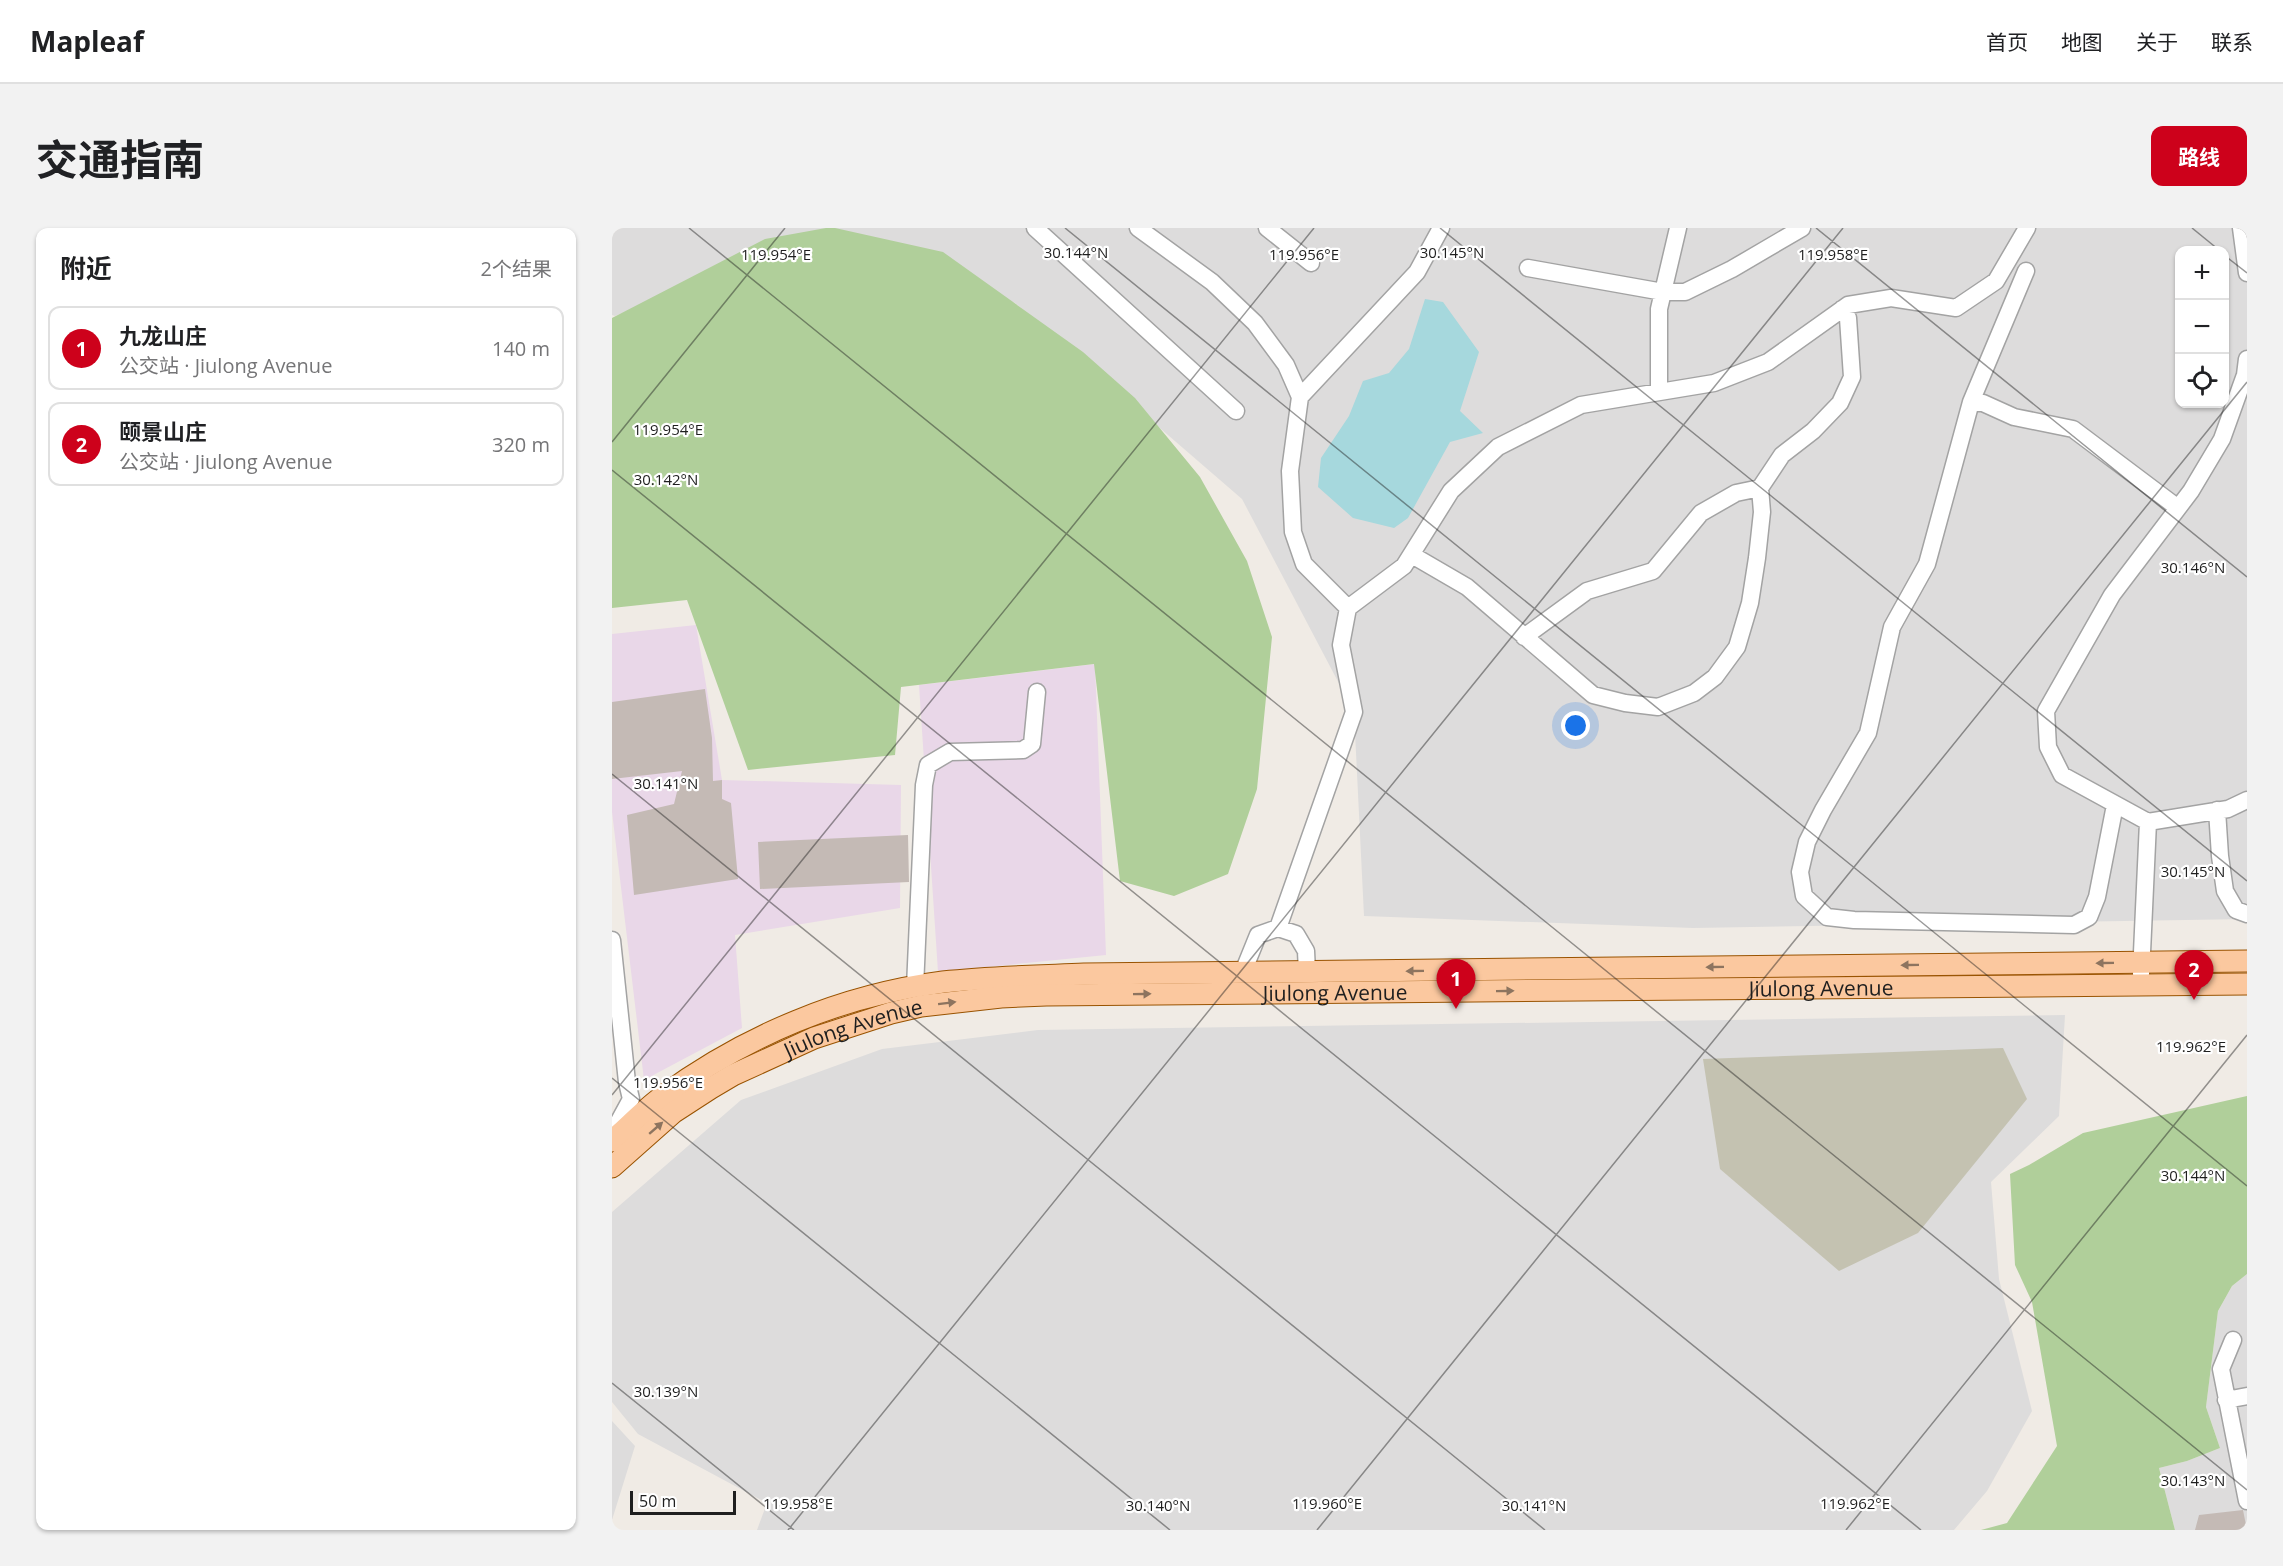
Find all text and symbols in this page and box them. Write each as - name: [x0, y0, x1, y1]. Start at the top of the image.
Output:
- text: Mapleaf: [30, 22, 144, 60]
- text: 首页: [1986, 28, 2028, 56]
- text: 地图: [2061, 28, 2103, 56]
- text: 关于: [2136, 28, 2178, 56]
- text: 联系: [2211, 28, 2253, 56]
- button: 路线: [2151, 126, 2247, 186]
- text: 交通指南: [36, 130, 204, 187]
- text: 30.144°N: [1044, 242, 1108, 262]
- text: 30.145°N: [1420, 242, 1484, 262]
- text: 119.954°E: [741, 244, 811, 264]
- text: 119.956°E: [1269, 244, 1339, 264]
- text: 119.958°E: [1798, 244, 1868, 264]
- map controls: [2175, 246, 2229, 408]
- button: +: [2175, 246, 2229, 300]
- text: 附近: [60, 250, 112, 286]
- text: 2个结果: [481, 255, 552, 282]
- button: −: [2175, 300, 2229, 354]
- text: 九龙山庄: [119, 320, 207, 350]
- text: 1: [76, 335, 87, 362]
- text: 140 m: [492, 335, 550, 362]
- text: 公交站 · Jiulong Avenue: [119, 352, 332, 379]
- button: locate: [2175, 354, 2229, 408]
- text: 颐景山庄: [119, 416, 207, 446]
- text: 119.954°E: [633, 419, 703, 439]
- text: 2: [76, 431, 87, 458]
- text: 320 m: [492, 431, 550, 458]
- text: 公交站 · Jiulong Avenue: [119, 448, 332, 475]
- text: 30.142°N: [634, 469, 698, 489]
- text: 30.146°N: [2161, 557, 2225, 577]
- your location: [1561, 711, 1590, 740]
- text: 30.141°N: [634, 773, 698, 793]
- text: 30.145°N: [2161, 861, 2225, 881]
- pin: 2: [2174, 950, 2214, 1000]
- one-way arrow: [2095, 958, 2114, 968]
- pin: 1: [1436, 960, 1476, 1009]
- one-way arrow: [1900, 960, 1919, 970]
- one-way arrow: [1705, 962, 1724, 972]
- one-way arrow: [1405, 966, 1424, 975]
- street label: Jiulong Avenue: [1747, 973, 1894, 1003]
- street label: Jiulong Avenue: [1261, 978, 1408, 1007]
- one-way arrow: [1495, 986, 1514, 996]
- one-way arrow: [1132, 990, 1151, 999]
- street label: Jiulong Avenue: [777, 992, 925, 1065]
- one-way arrow: [938, 998, 957, 1007]
- text: 119.962°E: [2156, 1036, 2226, 1056]
- text: 119.956°E: [633, 1072, 703, 1092]
- one-way arrow: [648, 1122, 663, 1135]
- text: 30.144°N: [2161, 1165, 2225, 1185]
- text: 30.139°N: [634, 1381, 698, 1401]
- text: 30.143°N: [2161, 1470, 2225, 1490]
- scale bar: [630, 1488, 736, 1516]
- text: 50 m: [639, 1490, 676, 1512]
- text: 119.958°E: [763, 1493, 833, 1513]
- text: 119.960°E: [1292, 1493, 1362, 1513]
- text: 119.962°E: [1820, 1493, 1890, 1513]
- text: 30.140°N: [1126, 1495, 1190, 1515]
- text: 30.141°N: [1502, 1495, 1566, 1515]

